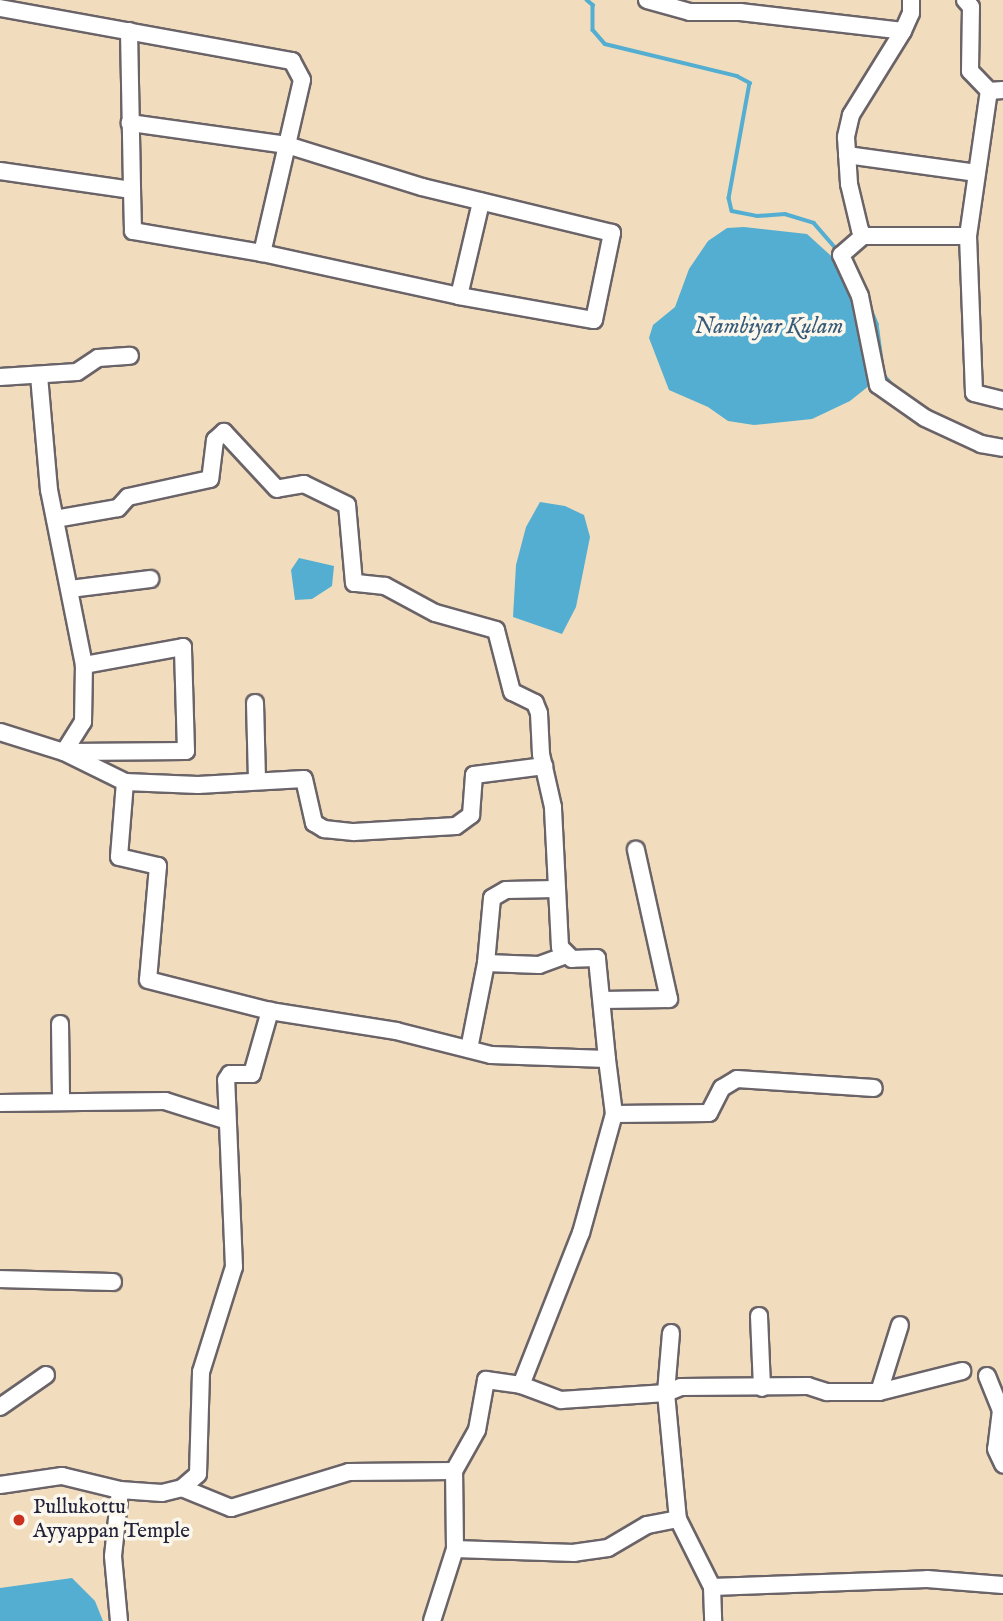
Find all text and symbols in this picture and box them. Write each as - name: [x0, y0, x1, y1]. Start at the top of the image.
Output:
- water label: Nambiyar Kulam: [695, 313, 843, 341]
- place label: Pullukottu Ayyappan Temple: [33, 1495, 190, 1545]
- marker: Pullukottu Ayyappan Temple: [11, 1512, 27, 1528]

